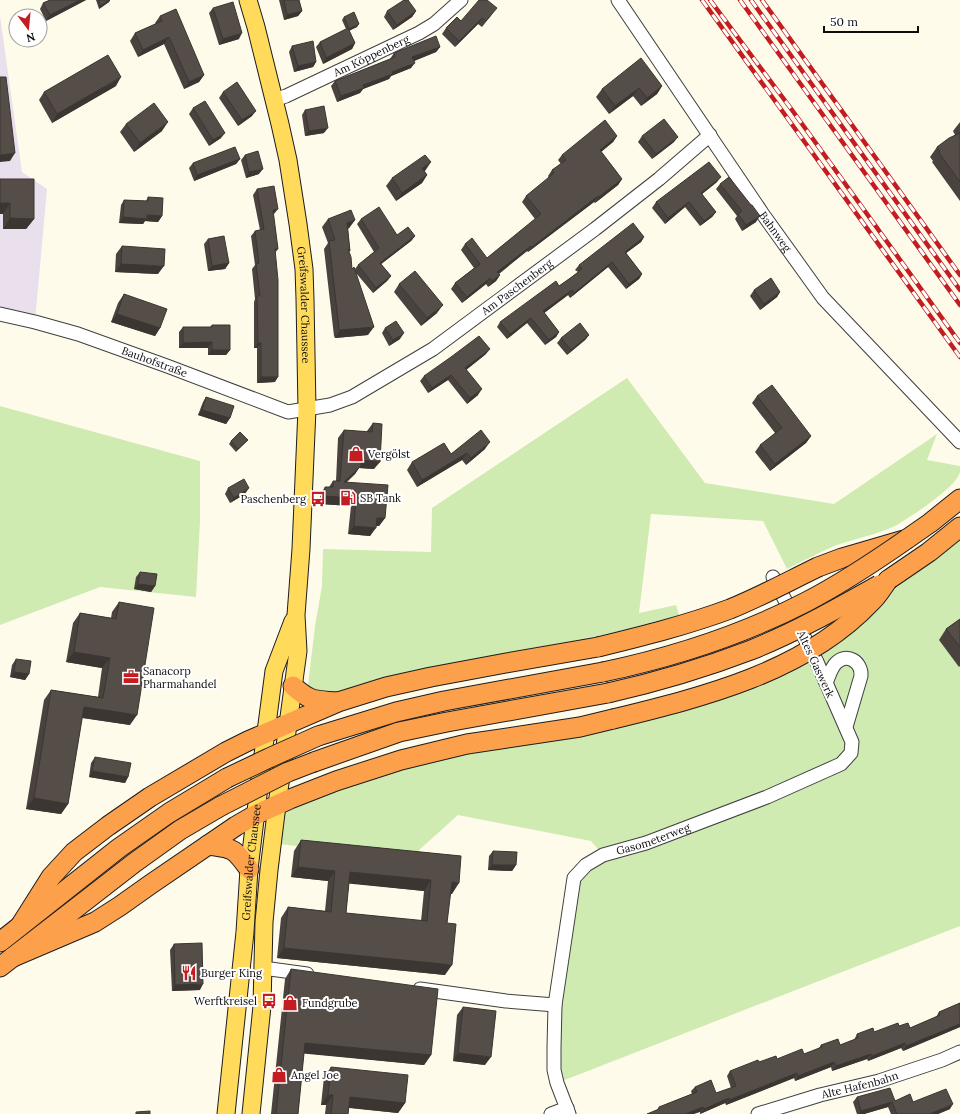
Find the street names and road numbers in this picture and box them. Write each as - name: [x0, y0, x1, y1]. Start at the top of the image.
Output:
- street label: Am Köppenberg: [330, 31, 412, 80]
- street label: Bahnweg: [756, 209, 795, 255]
- street label: Greifswalder Chaussee: [294, 246, 313, 364]
- street label: Am Paschenberg: [478, 255, 556, 319]
- street label: Bauhofstraße: [120, 343, 189, 380]
- street label: Altes Gaswerk: [794, 627, 838, 700]
- street label: Greifswalder Chaussee: [239, 803, 264, 921]
- street label: Gasometerweg: [615, 820, 693, 858]
- street label: Alte Hafenbahn: [819, 1068, 900, 1102]

